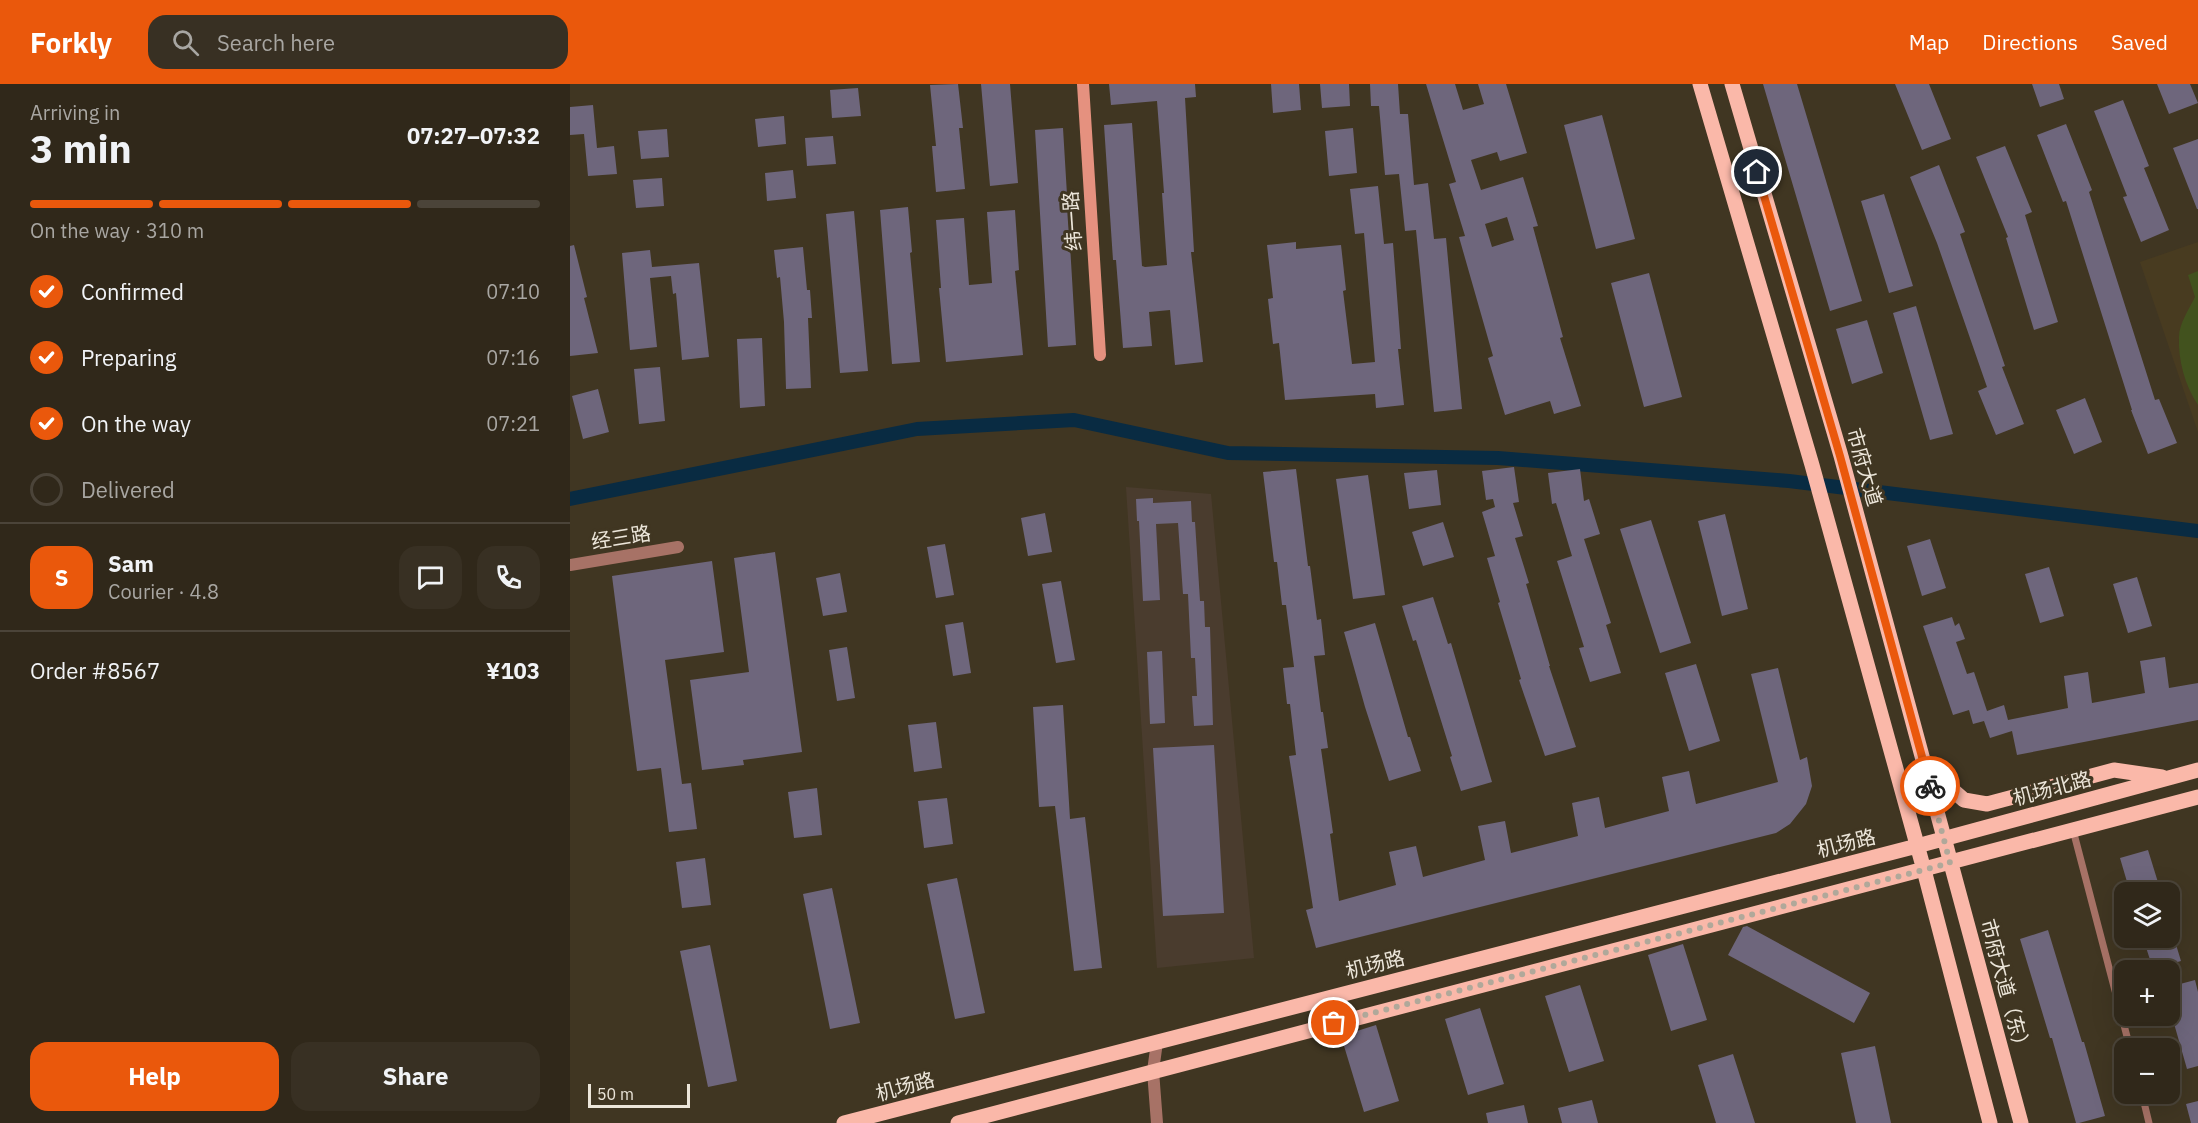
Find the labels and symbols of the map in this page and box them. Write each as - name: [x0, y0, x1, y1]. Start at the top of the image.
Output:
- pin: [1731, 146, 1782, 197]
- street label: 纬一路: [1056, 190, 1088, 252]
- street label: 市府大道: [1841, 425, 1889, 509]
- street label: 经三路: [589, 519, 653, 555]
- courier: [1900, 756, 1960, 816]
- street label: 机场北路: [2010, 765, 2094, 811]
- street label: 机场路: [1814, 823, 1878, 863]
- street label: 市府大道（东）: [1975, 916, 2037, 1058]
- street label: 机场路: [1343, 944, 1407, 984]
- pin: [1308, 997, 1359, 1048]
- street label: 机场路: [873, 1065, 937, 1107]
- scale bar: [588, 1081, 690, 1108]

